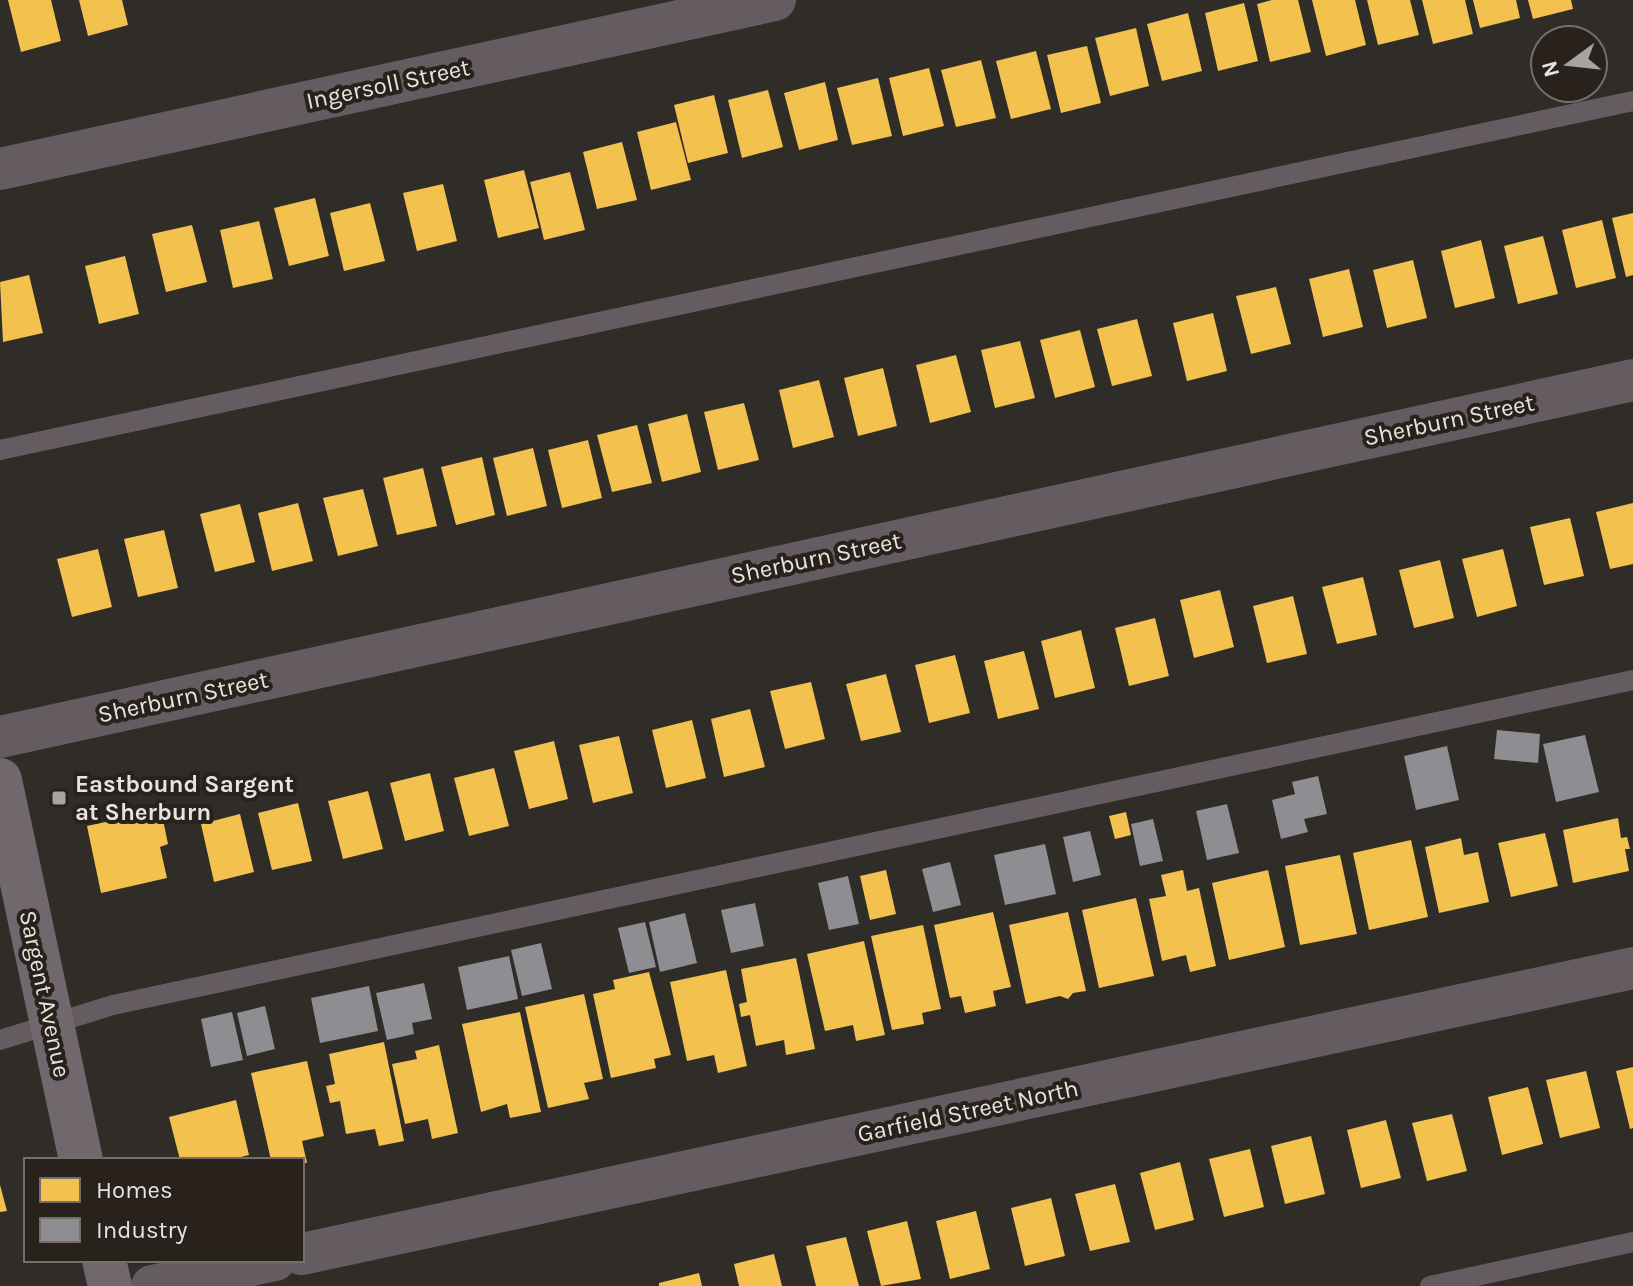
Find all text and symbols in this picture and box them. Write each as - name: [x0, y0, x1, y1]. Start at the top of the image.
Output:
- north arrow: [1529, 24, 1609, 104]
- street label: Ingersoll Street: [304, 53, 472, 115]
- text: N: [1536, 58, 1565, 80]
- street label: Sherburn Street: [1361, 388, 1537, 452]
- street label: Sherburn Street: [728, 526, 904, 590]
- street label: Sherburn Street: [95, 665, 271, 729]
- place label: Eastbound Sargent at Sherburn: [75, 770, 294, 826]
- marker: Eastbound Sargent at Sherburn: [50, 789, 68, 807]
- street label: Sargent Avenue: [14, 908, 76, 1080]
- street label: Garfield Street North: [855, 1074, 1081, 1148]
- legend: [24, 1158, 304, 1262]
- text: Homes: [96, 1176, 173, 1204]
- text: Industry: [96, 1216, 187, 1244]

